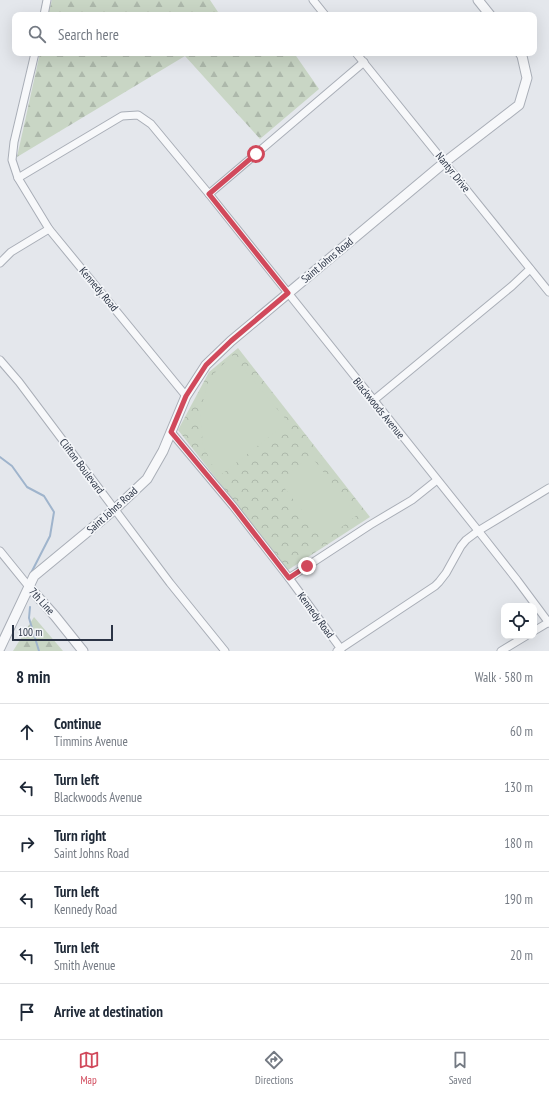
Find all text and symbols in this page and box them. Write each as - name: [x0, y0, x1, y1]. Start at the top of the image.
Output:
- search box: [12, 12, 537, 56]
- icon: search: [26, 23, 48, 45]
- text: Search here: [58, 25, 119, 44]
- route start: [247, 145, 265, 163]
- street label: Nantyr Drive: [433, 149, 474, 195]
- street label: Saint Johns Road: [298, 234, 356, 286]
- street label: Kennedy Road: [76, 264, 122, 314]
- street label: Blackwoods Avenue: [350, 375, 408, 442]
- street label: Clifton Boulevard: [57, 436, 107, 497]
- street label: Saint Johns Road: [84, 483, 140, 536]
- route end: [298, 557, 316, 575]
- street label: 7th Line: [26, 585, 58, 618]
- street label: Kennedy Road: [295, 589, 337, 641]
- map controls: [501, 603, 537, 639]
- button: locate: [501, 603, 537, 639]
- scale bar: [12, 623, 113, 642]
- text: 100 m: [18, 625, 42, 639]
- text: 8 min: [16, 666, 50, 688]
- text: Walk · 580 m: [475, 669, 533, 686]
- text: Continue: [54, 714, 101, 733]
- icon: ahead: [16, 721, 38, 743]
- text: 60 m: [510, 723, 533, 740]
- text: Timmins Avenue: [54, 733, 128, 750]
- text: Turn left: [54, 770, 99, 789]
- icon: left: [16, 777, 38, 799]
- text: 130 m: [504, 779, 533, 796]
- text: Blackwoods Avenue: [54, 789, 142, 806]
- text: Turn right: [54, 826, 106, 845]
- icon: right: [16, 833, 38, 855]
- text: 180 m: [504, 835, 533, 852]
- text: Saint Johns Road: [54, 845, 129, 862]
- text: Turn left: [54, 882, 99, 901]
- icon: left: [16, 889, 38, 911]
- text: 190 m: [504, 891, 533, 908]
- text: Kennedy Road: [54, 901, 117, 918]
- text: Turn left: [54, 938, 99, 957]
- icon: left: [16, 945, 38, 967]
- text: 20 m: [510, 947, 533, 964]
- text: Smith Avenue: [54, 957, 115, 974]
- icon: arrive: [16, 1001, 38, 1023]
- text: Arrive at destination: [54, 1002, 163, 1021]
- tab: Map: [78, 1049, 100, 1087]
- tab: Directions: [255, 1049, 293, 1087]
- tab: Saved: [449, 1049, 471, 1087]

